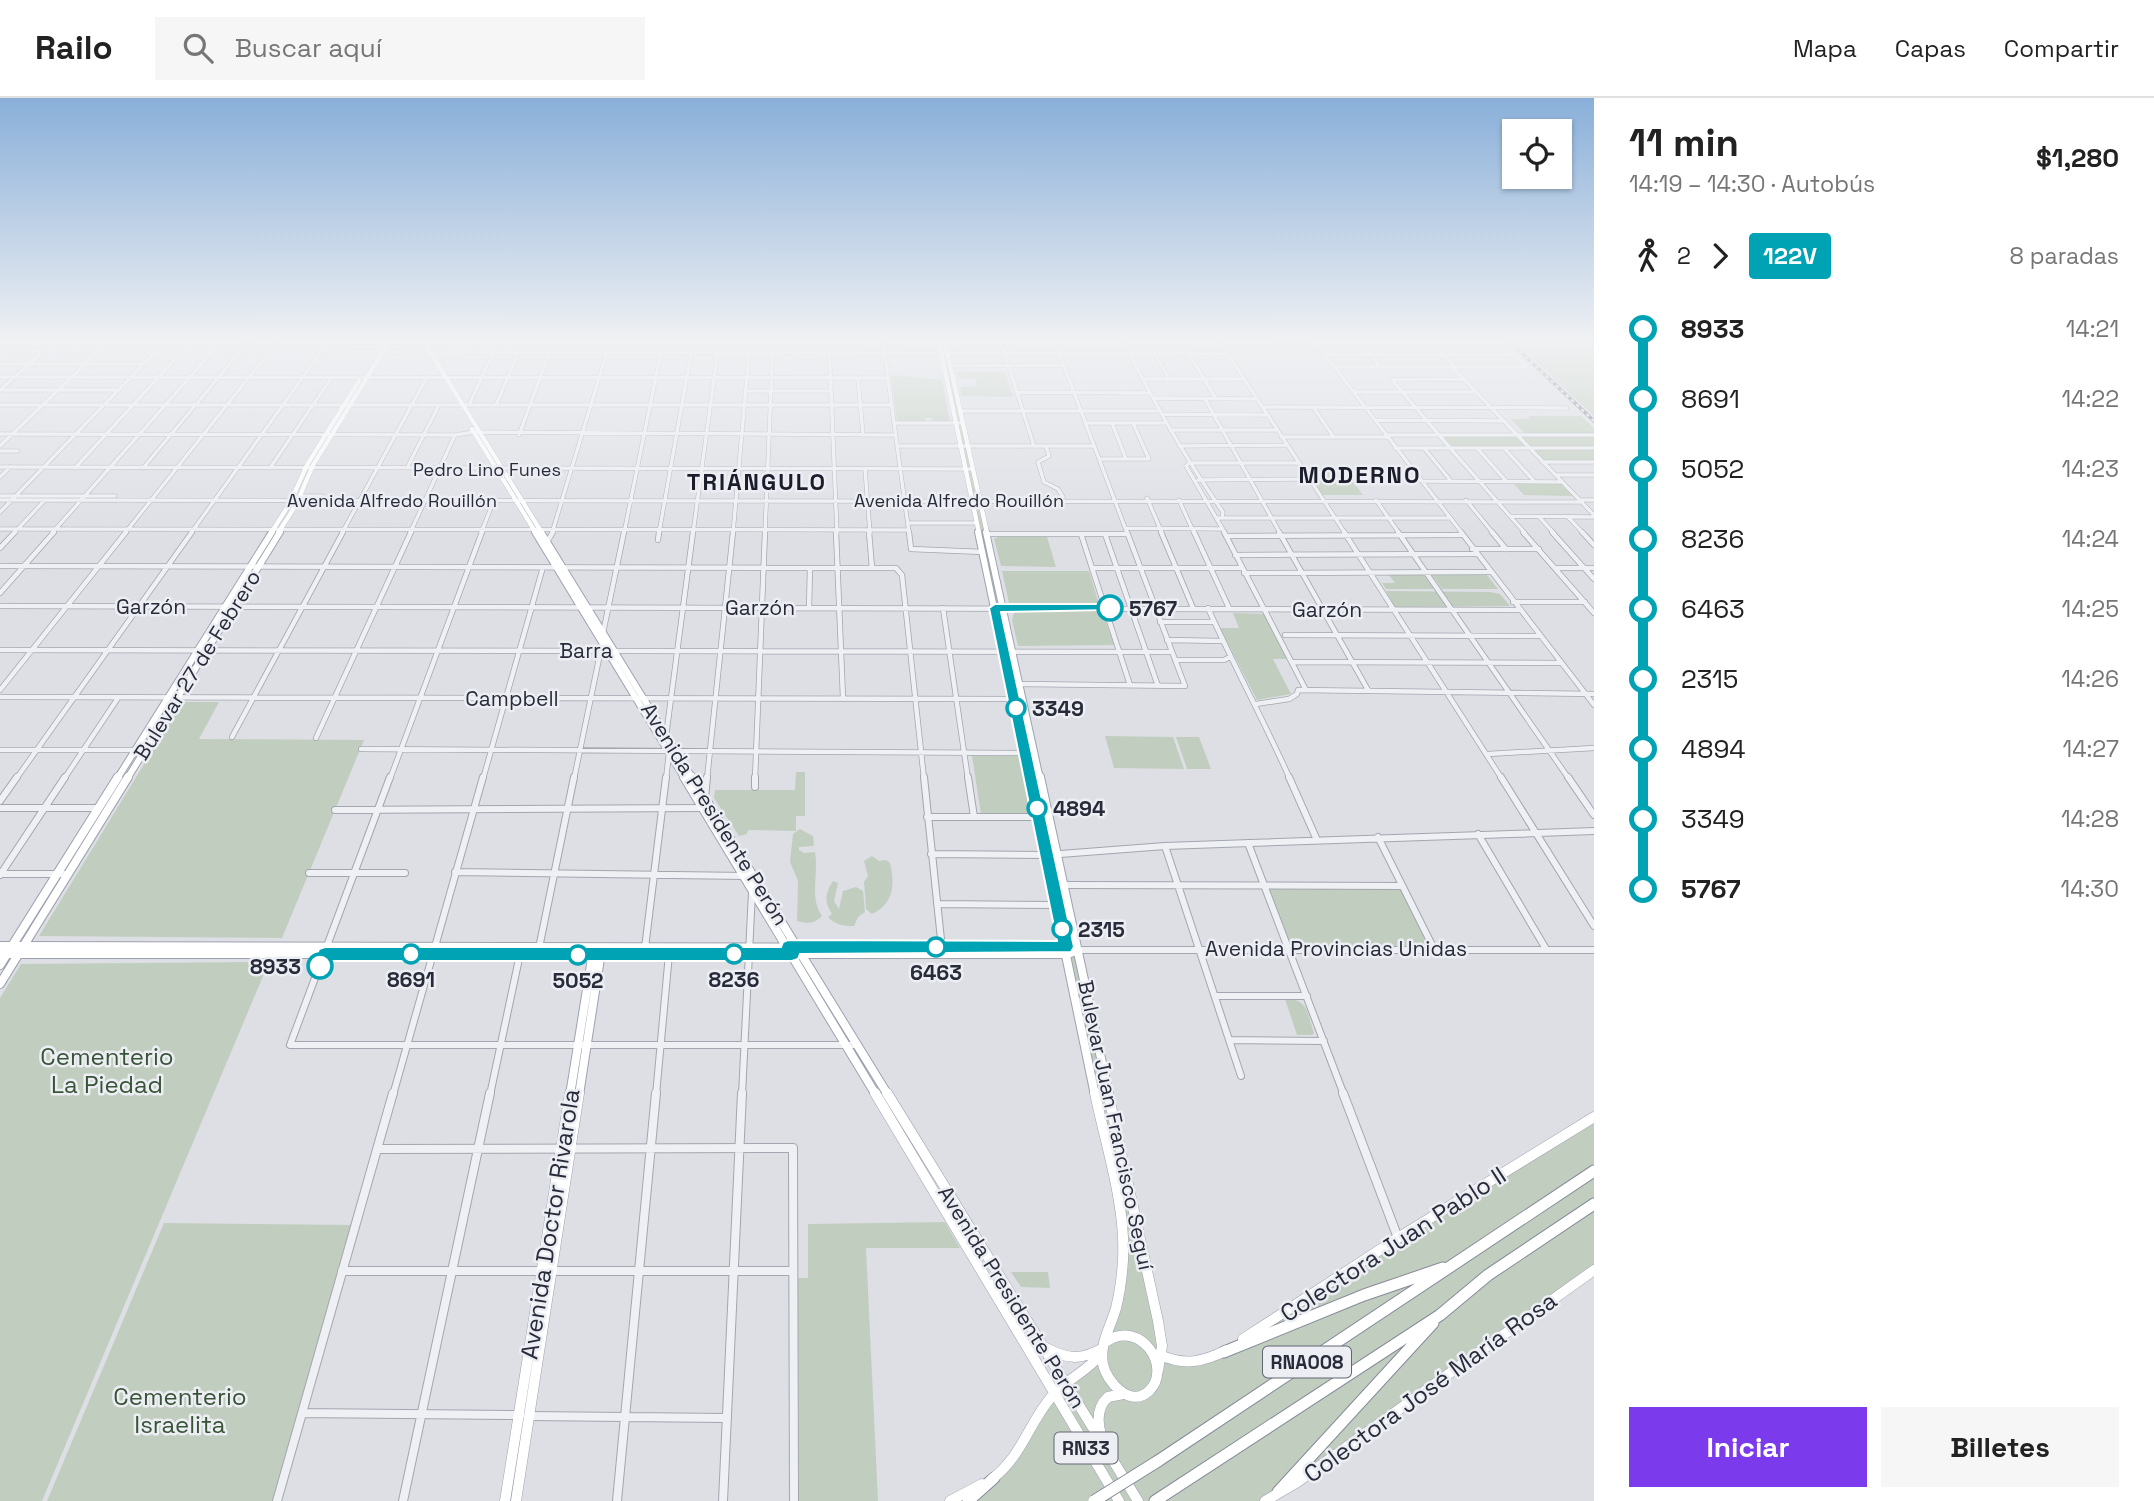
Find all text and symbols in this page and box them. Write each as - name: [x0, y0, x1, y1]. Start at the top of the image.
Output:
- search box: [155, 17, 645, 80]
- text: Railo: [35, 27, 113, 69]
- icon: search: [179, 29, 217, 67]
- text: Buscar aquí: [235, 31, 382, 65]
- text: Mapa: [1793, 33, 1857, 64]
- text: Capas: [1895, 33, 1966, 64]
- text: Compartir: [2004, 33, 2119, 64]
- map controls: [1502, 119, 1572, 189]
- button: locate: [1502, 119, 1572, 189]
- text: 11 min: [1629, 119, 1739, 167]
- text: $1,280: [2036, 141, 2119, 175]
- text: 14:19 – 14:30 · Autobús: [1629, 169, 1875, 199]
- icon: walk: [1629, 237, 1667, 275]
- icon: forward: [1701, 237, 1739, 275]
- text: 122V: [1763, 240, 1817, 271]
- text: 2: [1677, 241, 1691, 271]
- text: 8 paradas: [2009, 241, 2119, 271]
- text: 8933: [1681, 312, 1744, 346]
- text: 14:21: [2066, 314, 2119, 344]
- text: 8691: [1681, 382, 1740, 416]
- text: 14:22: [2061, 384, 2119, 414]
- text: 5052: [1681, 452, 1744, 486]
- text: 14:23: [2062, 454, 2119, 484]
- street label: Pedro Lino Funes: [413, 458, 561, 481]
- district label: MODERNO: [1299, 460, 1421, 490]
- district label: TRIÁNGULO: [687, 467, 827, 497]
- street label: Avenida Alfredo Rouillón: [287, 489, 497, 512]
- street label: Avenida Alfredo Rouillón: [854, 489, 1064, 512]
- text: 8236: [1681, 522, 1744, 556]
- text: 14:24: [2062, 524, 2119, 554]
- street label: Bulevar 27 de Febrero: [128, 565, 266, 765]
- text: 6463: [1681, 592, 1745, 626]
- street label: Garzón: [116, 593, 186, 620]
- street label: Garzón: [725, 594, 795, 621]
- text: 14:25: [2062, 594, 2119, 624]
- marker: 5767: [1097, 595, 1123, 621]
- place label: 5767: [1129, 595, 1178, 622]
- street label: Garzón: [1292, 596, 1362, 623]
- street label: Barra: [559, 637, 613, 664]
- text: 2315: [1681, 662, 1738, 696]
- text: 14:26: [2061, 664, 2119, 694]
- street label: Campbell: [465, 685, 559, 712]
- place label: 3349: [1032, 695, 1084, 722]
- street label: Avenida Presidente Perón: [635, 698, 795, 930]
- marker: 3349: [1006, 698, 1026, 718]
- text: 4894: [1681, 732, 1746, 766]
- text: 14:27: [2063, 734, 2119, 764]
- place label: 4894: [1053, 795, 1105, 822]
- marker: 4894: [1027, 798, 1047, 818]
- text: 3349: [1681, 802, 1745, 836]
- text: 14:28: [2061, 804, 2119, 834]
- text: 5767: [1681, 872, 1741, 906]
- text: 14:30: [2061, 874, 2119, 904]
- place label: 2315: [1078, 916, 1125, 943]
- marker: 2315: [1052, 919, 1072, 939]
- street label: Avenida Provincias Unidas: [1205, 935, 1467, 962]
- marker: 6463: [926, 937, 946, 957]
- marker: 8691: [401, 944, 421, 964]
- marker: 8236: [724, 944, 744, 964]
- marker: 5052: [568, 945, 588, 965]
- place label: 8933: [250, 953, 301, 980]
- marker: 8933: [307, 953, 333, 979]
- place label: 6463: [910, 959, 962, 986]
- place label: 8691: [387, 966, 435, 993]
- place label: 8236: [709, 966, 759, 993]
- place label: 5052: [552, 967, 604, 994]
- street label: Bulevar Juan Francisco Seguí: [1072, 978, 1160, 1273]
- park label: Cementerio La Piedad: [40, 1041, 174, 1100]
- street label: Avenida Doctor Rivarola: [513, 1086, 587, 1361]
- street label: Colectora Juan Pablo II: [1274, 1159, 1512, 1329]
- street label: Avenida Presidente Perón: [932, 1181, 1092, 1413]
- street label: Colectora José María Rosa: [1297, 1285, 1563, 1489]
- road number: RNA008: [1263, 1346, 1351, 1378]
- park label: Cementerio Israelita: [113, 1381, 247, 1440]
- button: Iniciar: [1629, 1407, 1867, 1487]
- button: Billetes: [1881, 1407, 2119, 1487]
- road number: RN33: [1054, 1432, 1118, 1464]

